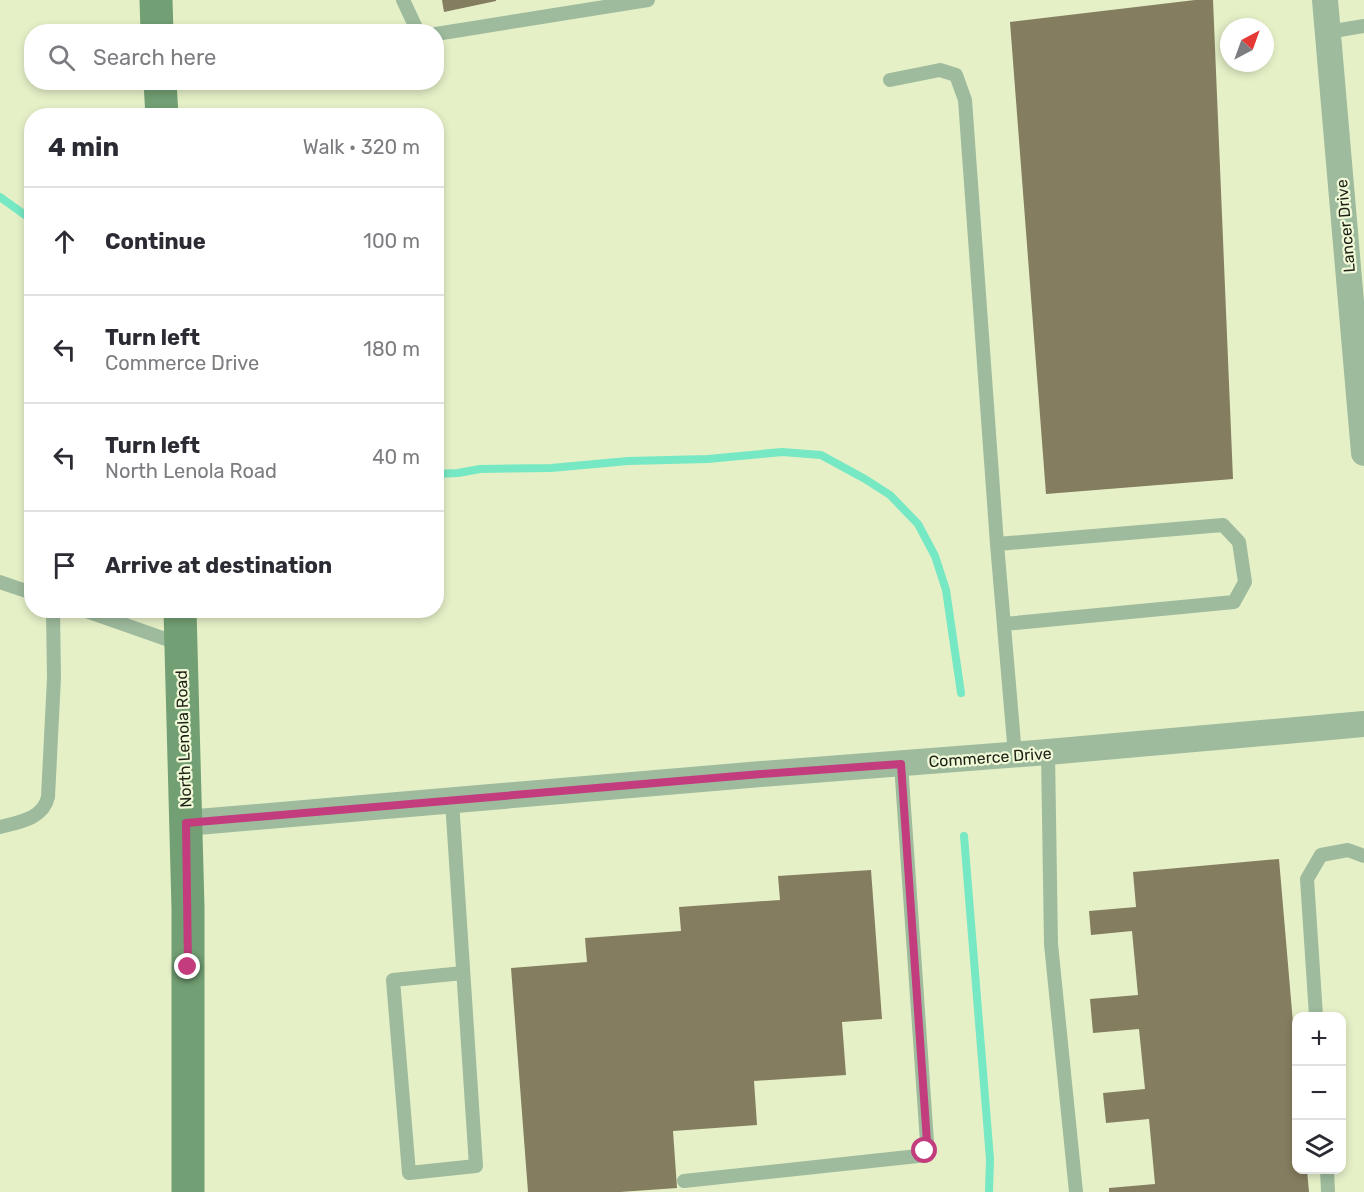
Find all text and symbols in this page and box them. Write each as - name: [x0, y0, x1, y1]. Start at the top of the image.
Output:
- north arrow: [1220, 18, 1274, 72]
- search box: [24, 24, 444, 90]
- icon: search: [45, 41, 78, 74]
- text: Search here: [93, 44, 216, 71]
- text: 4 min: [48, 132, 119, 163]
- text: Walk · 320 m: [303, 135, 420, 159]
- street label: Lancer Drive: [1332, 179, 1359, 273]
- icon: ahead: [48, 225, 81, 258]
- text: Continue: [105, 228, 206, 255]
- text: 100 m: [363, 229, 420, 253]
- text: Turn left: [105, 324, 200, 351]
- icon: left: [48, 333, 81, 366]
- text: 180 m: [363, 337, 420, 361]
- text: Commerce Drive: [105, 351, 259, 375]
- text: Turn left: [105, 432, 200, 459]
- icon: left: [48, 441, 81, 474]
- text: 40 m: [372, 445, 420, 469]
- text: North Lenola Road: [105, 459, 277, 483]
- icon: arrive: [48, 549, 81, 582]
- text: Arrive at destination: [105, 552, 332, 579]
- street label: North Lenola Road: [172, 670, 195, 808]
- street label: Commerce Drive: [928, 744, 1052, 771]
- route end: [174, 953, 200, 979]
- map controls: [1292, 1012, 1346, 1174]
- button: +: [1292, 1012, 1346, 1066]
- button: −: [1292, 1066, 1346, 1120]
- button: layers: [1292, 1120, 1346, 1174]
- route start: [911, 1137, 937, 1163]

